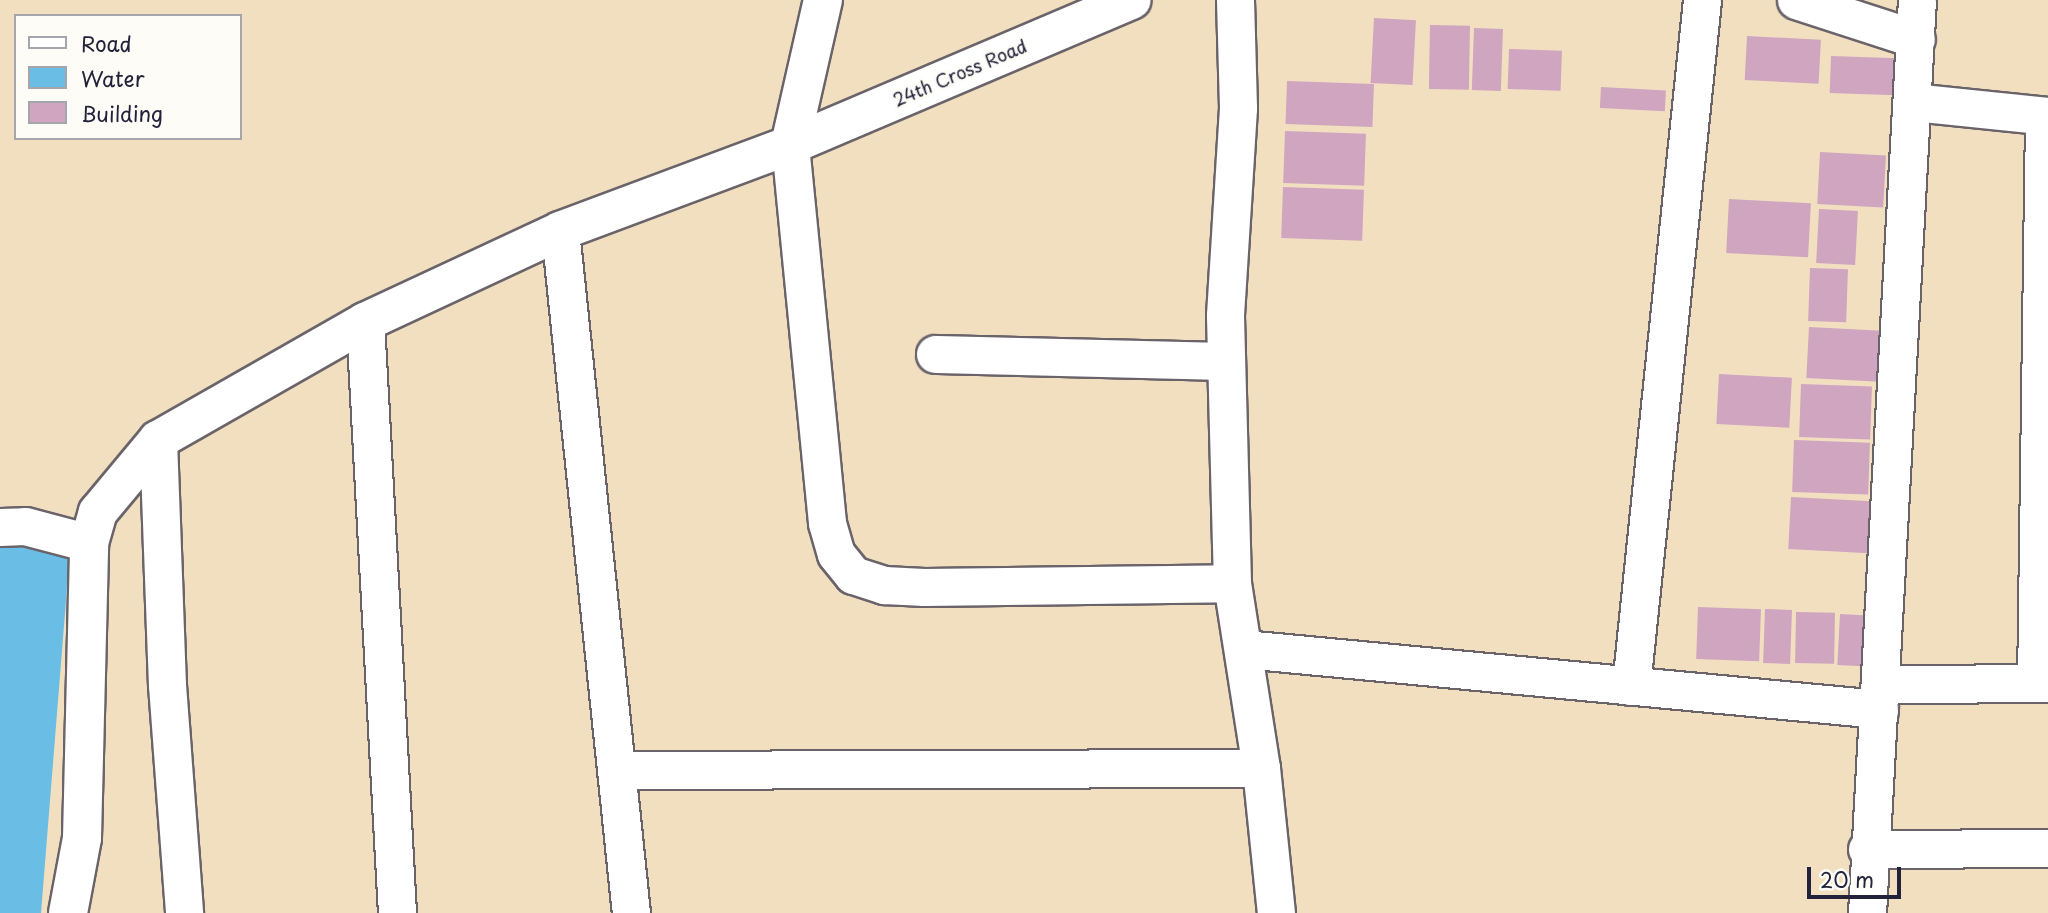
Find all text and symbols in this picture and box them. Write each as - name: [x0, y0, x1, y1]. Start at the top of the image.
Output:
- legend: [14, 14, 242, 140]
- text: Road: [81, 27, 132, 59]
- street label: 24th Cross Road: [890, 35, 1030, 111]
- text: Water: [81, 62, 144, 94]
- text: Building: [81, 97, 163, 129]
- scale bar: [1810, 853, 1904, 897]
- text: 20 m: [1820, 863, 1874, 895]

